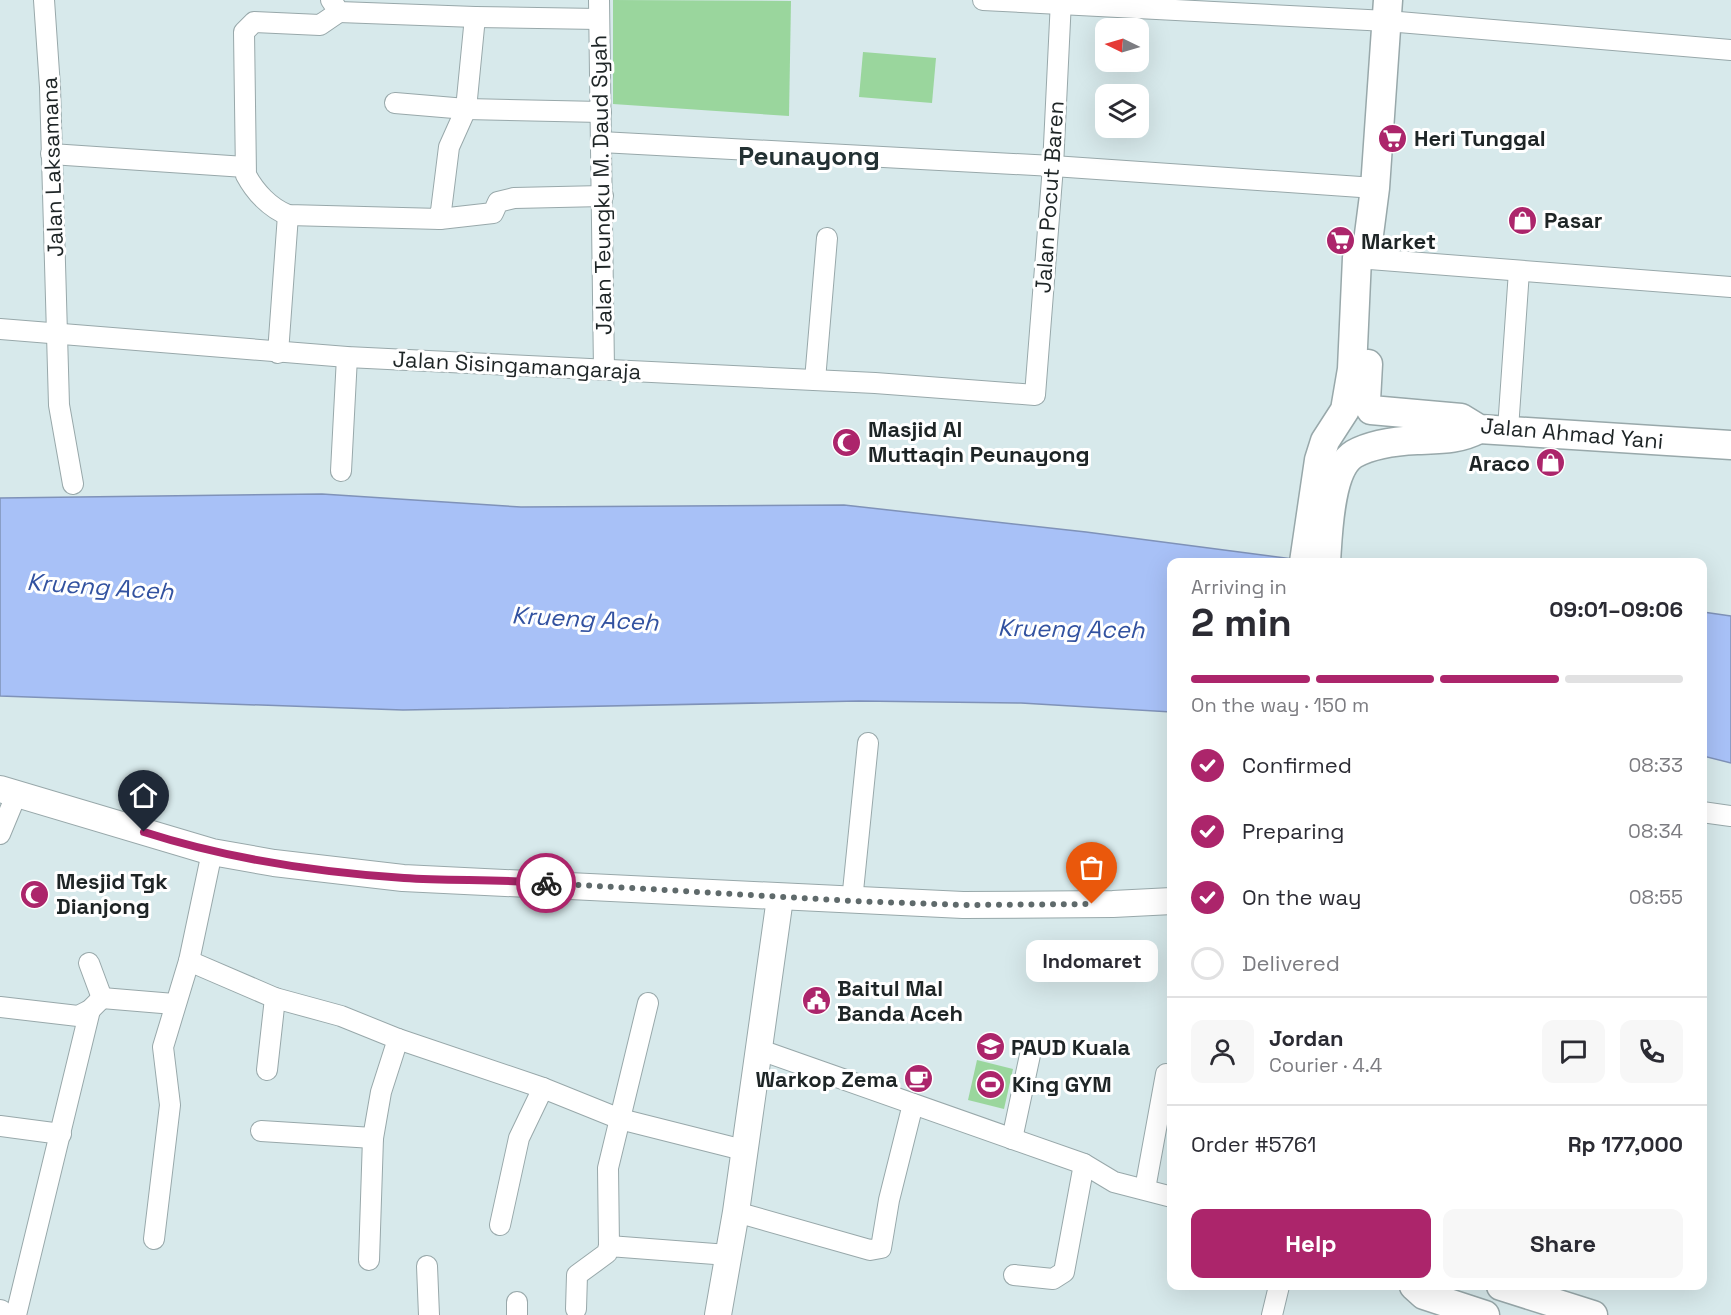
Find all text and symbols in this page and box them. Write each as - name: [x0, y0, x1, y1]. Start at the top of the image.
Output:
- north arrow: [1095, 18, 1149, 72]
- map controls: [1095, 18, 1149, 138]
- street label: Jalan Teungku M. Daud Syah: [584, 35, 618, 335]
- street label: Jalan Laksamana: [35, 76, 69, 258]
- button: layers: [1095, 84, 1149, 138]
- street label: Jalan Pocut Baren: [1028, 100, 1070, 294]
- supermarket icon: Heri Tunggal: [1377, 122, 1409, 154]
- place label: Heri Tunggal: [1414, 124, 1546, 152]
- district label: Peunayong: [738, 139, 880, 173]
- shop icon: Pasar: [1507, 204, 1539, 236]
- place label: Pasar: [1544, 206, 1603, 234]
- supermarket icon: Market: [1324, 225, 1356, 257]
- place label: Market: [1361, 227, 1436, 255]
- street label: Jalan Sisingamangaraja: [392, 345, 642, 386]
- street label: Jalan Ahmad Yani: [1479, 411, 1665, 455]
- place label: Masjid Al Muttaqin Peunayong: [868, 415, 1090, 468]
- mosque icon: Masjid Al Muttaqin Peunayong: [831, 426, 863, 458]
- shop icon: Araco: [1535, 447, 1567, 479]
- place label: Araco: [1469, 449, 1530, 477]
- water label: Krueng Aceh: [26, 566, 176, 607]
- text: Arriving in: [1191, 574, 1287, 600]
- text: 09:01–09:06: [1549, 595, 1683, 623]
- text: 2 min: [1191, 598, 1292, 647]
- water label: Krueng Aceh: [511, 599, 660, 638]
- water label: Krueng Aceh: [997, 612, 1146, 645]
- text: On the way · 150 m: [1191, 692, 1369, 718]
- icon: check: [1191, 749, 1224, 782]
- text: Confirmed: [1242, 751, 1352, 779]
- text: 08:33: [1629, 752, 1683, 778]
- pin: [118, 770, 169, 832]
- icon: home: [127, 779, 160, 812]
- icon: check: [1191, 815, 1224, 848]
- text: Preparing: [1242, 817, 1344, 845]
- text: 08:34: [1628, 818, 1683, 844]
- pin: [1066, 842, 1117, 904]
- icon: bag: [1075, 851, 1108, 884]
- courier: [516, 853, 576, 913]
- place label: Mesjid Tgk Dianjong: [56, 867, 168, 920]
- icon: bike: [530, 867, 563, 900]
- mosque icon: Mesjid Tgk Dianjong: [19, 878, 51, 910]
- icon: check: [1191, 881, 1224, 914]
- text: On the way: [1242, 883, 1361, 911]
- text: 08:55: [1629, 884, 1683, 910]
- callout: Indomaret: [1026, 940, 1158, 982]
- text: Indomaret: [1042, 948, 1142, 974]
- text: Delivered: [1242, 949, 1340, 977]
- place label: Baitul Mal Banda Aceh: [837, 974, 963, 1027]
- public building icon: Baitul Mal Banda Aceh: [800, 985, 832, 1017]
- button: person: [1191, 1020, 1254, 1083]
- button: chat: [1542, 1020, 1605, 1083]
- button: phone: [1620, 1020, 1683, 1083]
- text: Jordan: [1269, 1024, 1344, 1052]
- school or university icon: PAUD Kuala: [974, 1031, 1006, 1063]
- place label: PAUD Kuala: [1011, 1033, 1130, 1061]
- text: Courier · 4.4: [1269, 1052, 1382, 1078]
- cafe icon: Warkop Zema: [903, 1063, 935, 1095]
- place label: Warkop Zema: [755, 1065, 898, 1093]
- sports icon: King GYM: [975, 1068, 1007, 1100]
- place label: King GYM: [1012, 1070, 1112, 1098]
- text: Order #5761: [1191, 1130, 1316, 1158]
- text: Rp 177,000: [1568, 1130, 1683, 1158]
- button: Help: [1191, 1209, 1431, 1278]
- button: Share: [1443, 1209, 1683, 1278]

